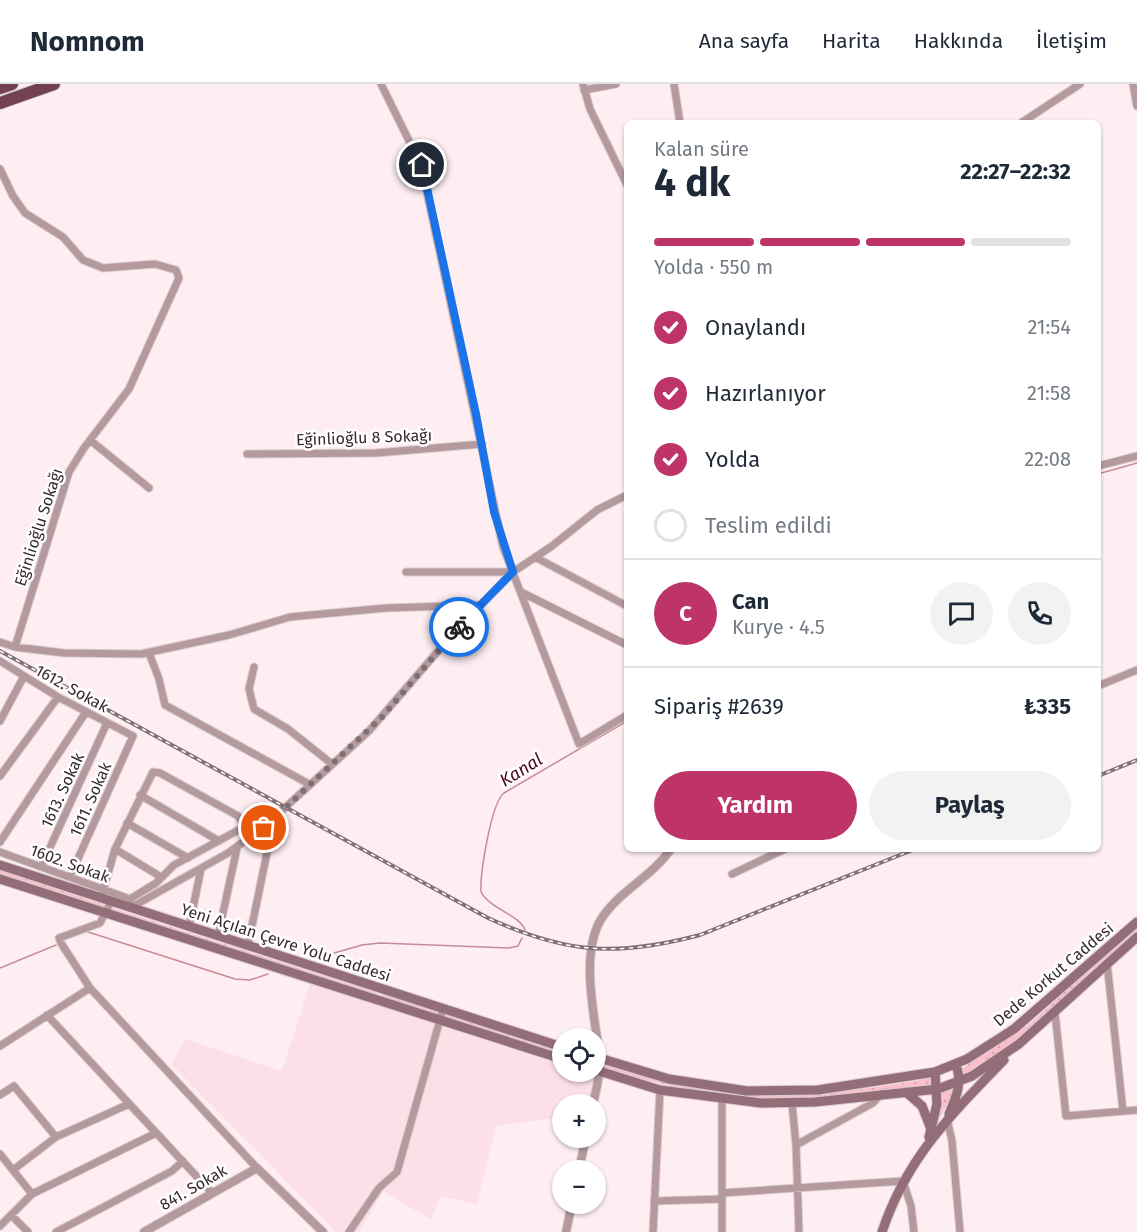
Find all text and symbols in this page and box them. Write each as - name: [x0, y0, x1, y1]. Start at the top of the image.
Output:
- text: Nomnom: [30, 25, 145, 58]
- text: Ana sayfa: [699, 28, 789, 54]
- text: Harita: [822, 28, 881, 54]
- text: Hakkında: [914, 28, 1003, 54]
- text: İletişim: [1036, 28, 1107, 54]
- text: Kalan süre: [654, 137, 749, 161]
- pin: [396, 139, 447, 190]
- icon: home: [405, 148, 438, 181]
- text: 22:27–22:32: [960, 158, 1071, 185]
- text: 4 dk: [654, 160, 730, 206]
- text: Yolda · 550 m: [654, 255, 773, 279]
- icon: check: [654, 311, 687, 344]
- text: Onaylandı: [705, 314, 806, 341]
- text: 21:54: [1027, 315, 1071, 339]
- icon: check: [654, 377, 687, 410]
- text: Hazırlanıyor: [705, 380, 826, 407]
- text: 21:58: [1027, 381, 1071, 405]
- street label: Eğinlioğlu 8 Sokağı: [296, 426, 432, 449]
- icon: check: [654, 443, 687, 476]
- text: Yolda: [705, 446, 760, 473]
- text: 22:08: [1024, 447, 1071, 471]
- street label: Eğinlioğlu Sokağı: [10, 466, 67, 589]
- text: Teslim edildi: [705, 512, 832, 539]
- button: chat: [930, 582, 993, 645]
- button: phone: [1008, 582, 1071, 645]
- text: Can: [732, 588, 769, 615]
- courier: [429, 597, 489, 657]
- text: C: [679, 600, 692, 627]
- icon: bike: [443, 611, 476, 644]
- text: Kurye · 4.5: [732, 615, 825, 639]
- street label: 1612. Sokak: [32, 661, 112, 717]
- text: Sipariş #2639: [654, 693, 784, 720]
- text: ₺335: [1024, 693, 1071, 720]
- water label: Kanal: [496, 748, 546, 792]
- street label: 1613. Sokak: [37, 749, 88, 831]
- street label: 1611. Sokak: [66, 758, 116, 839]
- button: Yardım: [654, 771, 857, 840]
- button: Paylaş: [869, 771, 1071, 840]
- pin: [238, 802, 289, 853]
- icon: bag: [247, 811, 280, 844]
- street label: 1602. Sokak: [28, 840, 113, 887]
- street label: Yeni Açılan Çevre Yolu Caddesi: [178, 900, 393, 986]
- street label: Dede Korkut Caddesi: [989, 919, 1117, 1030]
- map controls: [552, 1028, 606, 1214]
- button: locate: [552, 1028, 606, 1082]
- button: +: [552, 1094, 606, 1148]
- street label: 841. Sokak: [156, 1160, 231, 1214]
- button: −: [552, 1160, 606, 1214]

